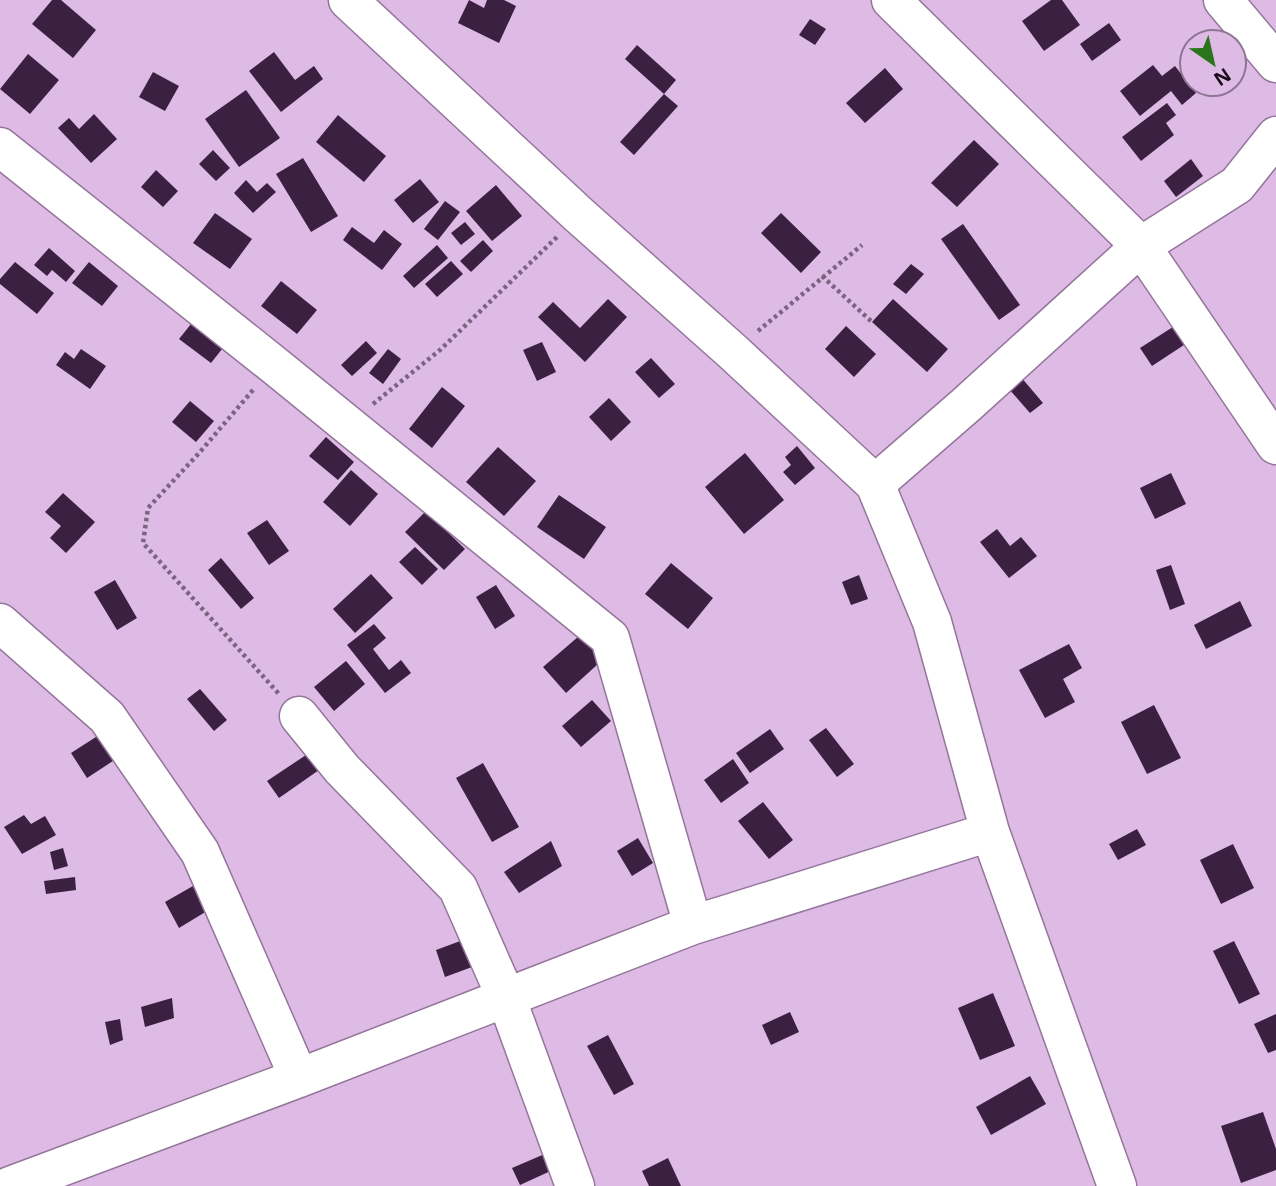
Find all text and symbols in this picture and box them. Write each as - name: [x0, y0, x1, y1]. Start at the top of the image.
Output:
- north arrow: [1178, 28, 1248, 98]
- text: N: [1209, 62, 1236, 92]

